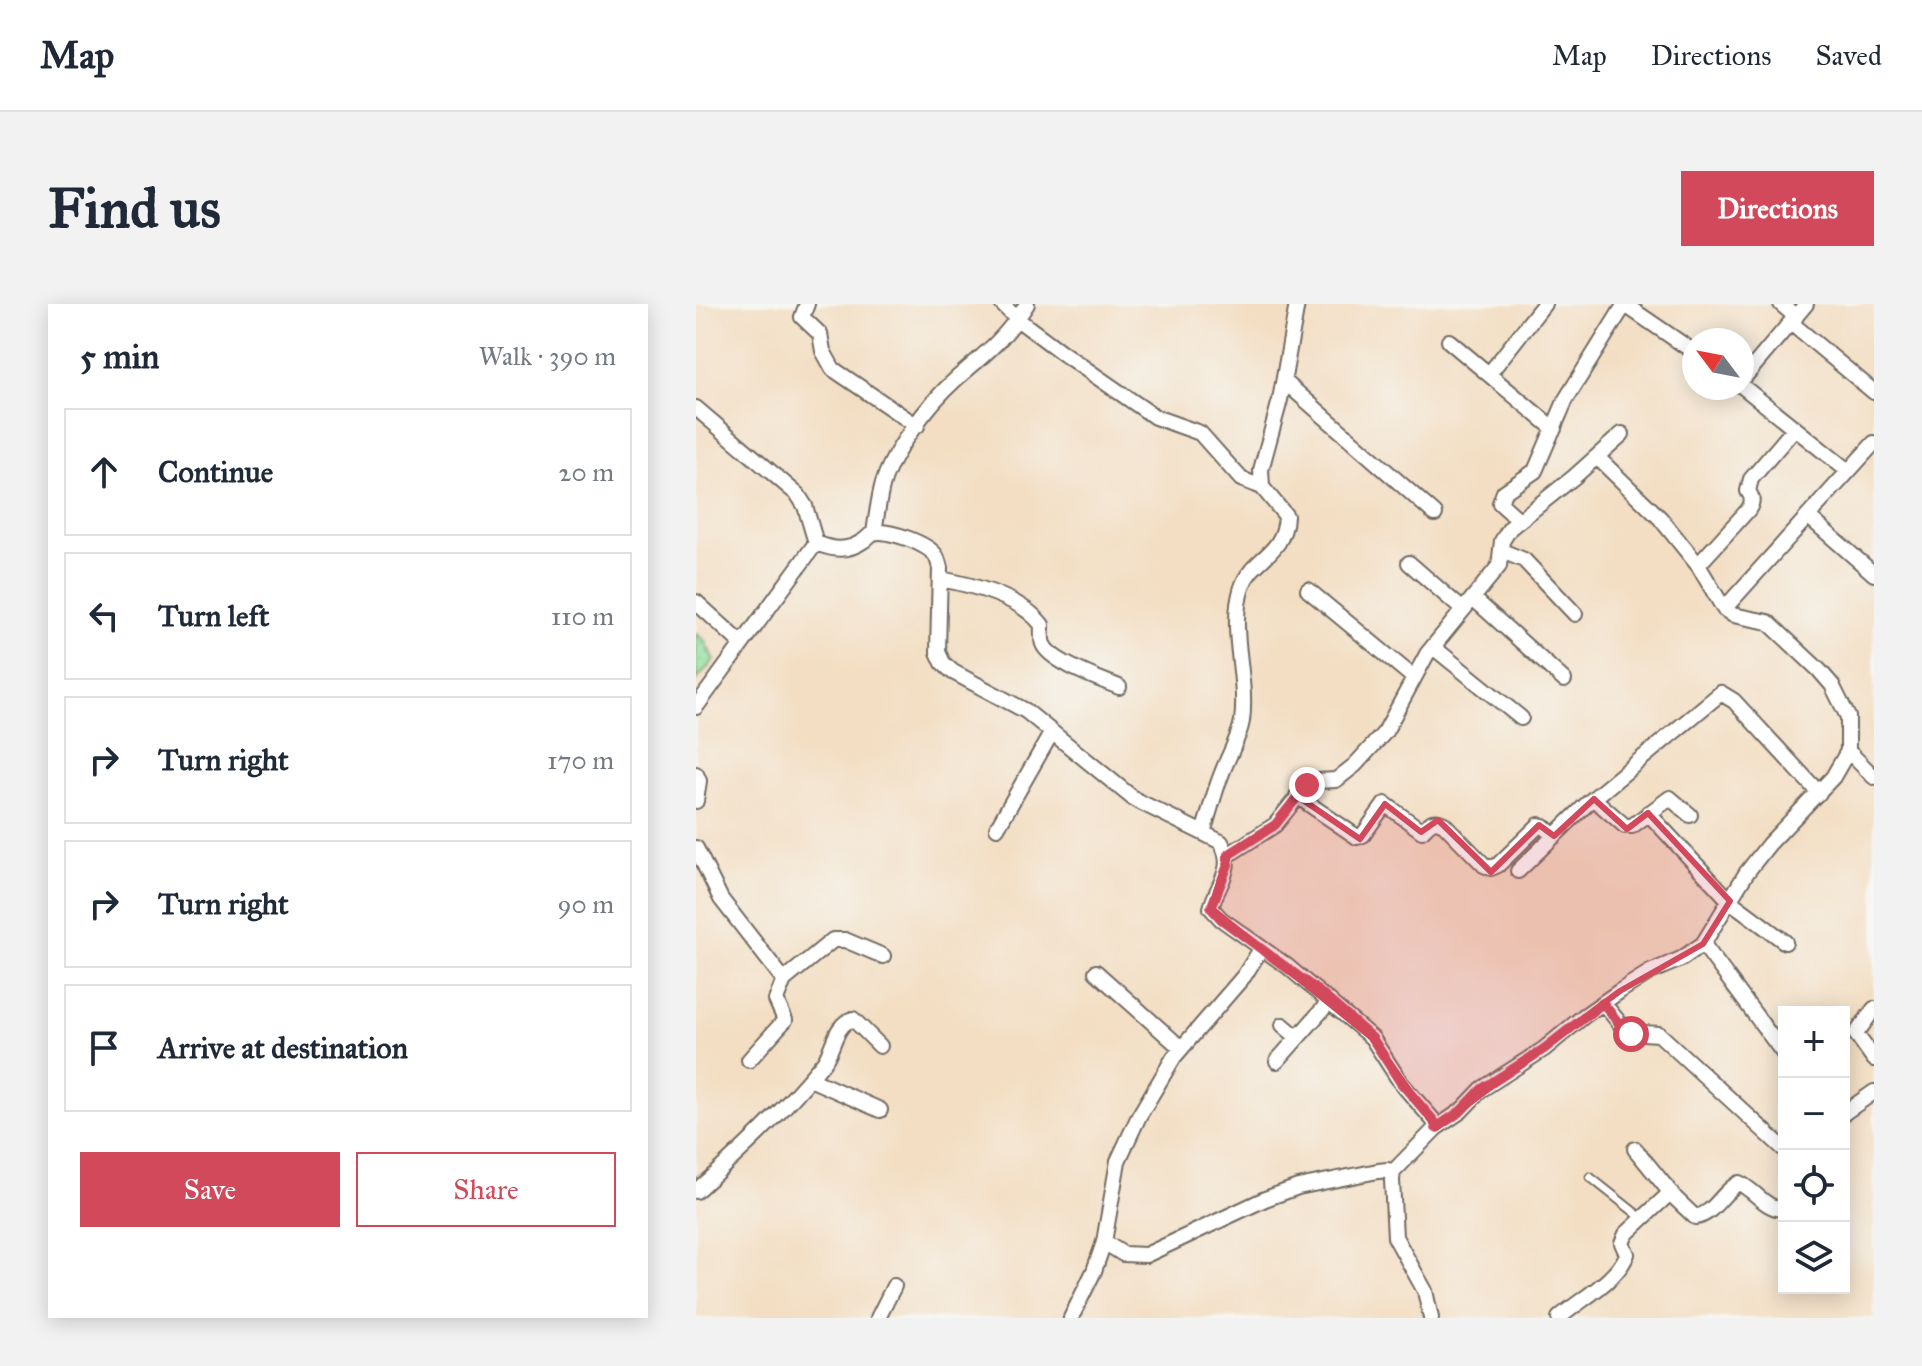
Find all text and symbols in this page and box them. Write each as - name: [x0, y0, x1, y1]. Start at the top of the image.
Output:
- text: Map: [40, 32, 114, 78]
- text: Map: [1552, 38, 1607, 73]
- text: Directions: [1651, 38, 1772, 73]
- text: Saved: [1816, 38, 1882, 73]
- button: Directions: [1681, 171, 1874, 246]
- text: Find us: [48, 174, 221, 242]
- north arrow: [1682, 328, 1754, 400]
- text: 5 min: [80, 336, 159, 377]
- text: Walk · 390 m: [479, 340, 616, 372]
- icon: ahead: [82, 450, 126, 494]
- text: Continue: [158, 454, 273, 490]
- text: 20 m: [559, 456, 614, 488]
- icon: left: [82, 594, 126, 638]
- text: Turn left: [158, 598, 269, 634]
- text: 110 m: [551, 600, 614, 632]
- icon: right: [82, 738, 126, 782]
- text: Turn right: [158, 742, 289, 778]
- text: 170 m: [547, 744, 614, 776]
- route end: [1289, 767, 1325, 803]
- icon: right: [82, 882, 126, 926]
- text: Turn right: [158, 886, 289, 922]
- text: 90 m: [557, 888, 614, 920]
- map controls: [1778, 1006, 1850, 1294]
- button: +: [1778, 1006, 1850, 1078]
- route start: [1613, 1016, 1649, 1052]
- icon: arrive: [82, 1026, 126, 1070]
- text: Arrive at destination: [158, 1030, 408, 1066]
- button: −: [1778, 1078, 1850, 1150]
- button: locate: [1778, 1150, 1850, 1222]
- button: Save: [80, 1152, 340, 1227]
- button: Share: [356, 1152, 616, 1227]
- button: layers: [1778, 1222, 1850, 1294]

